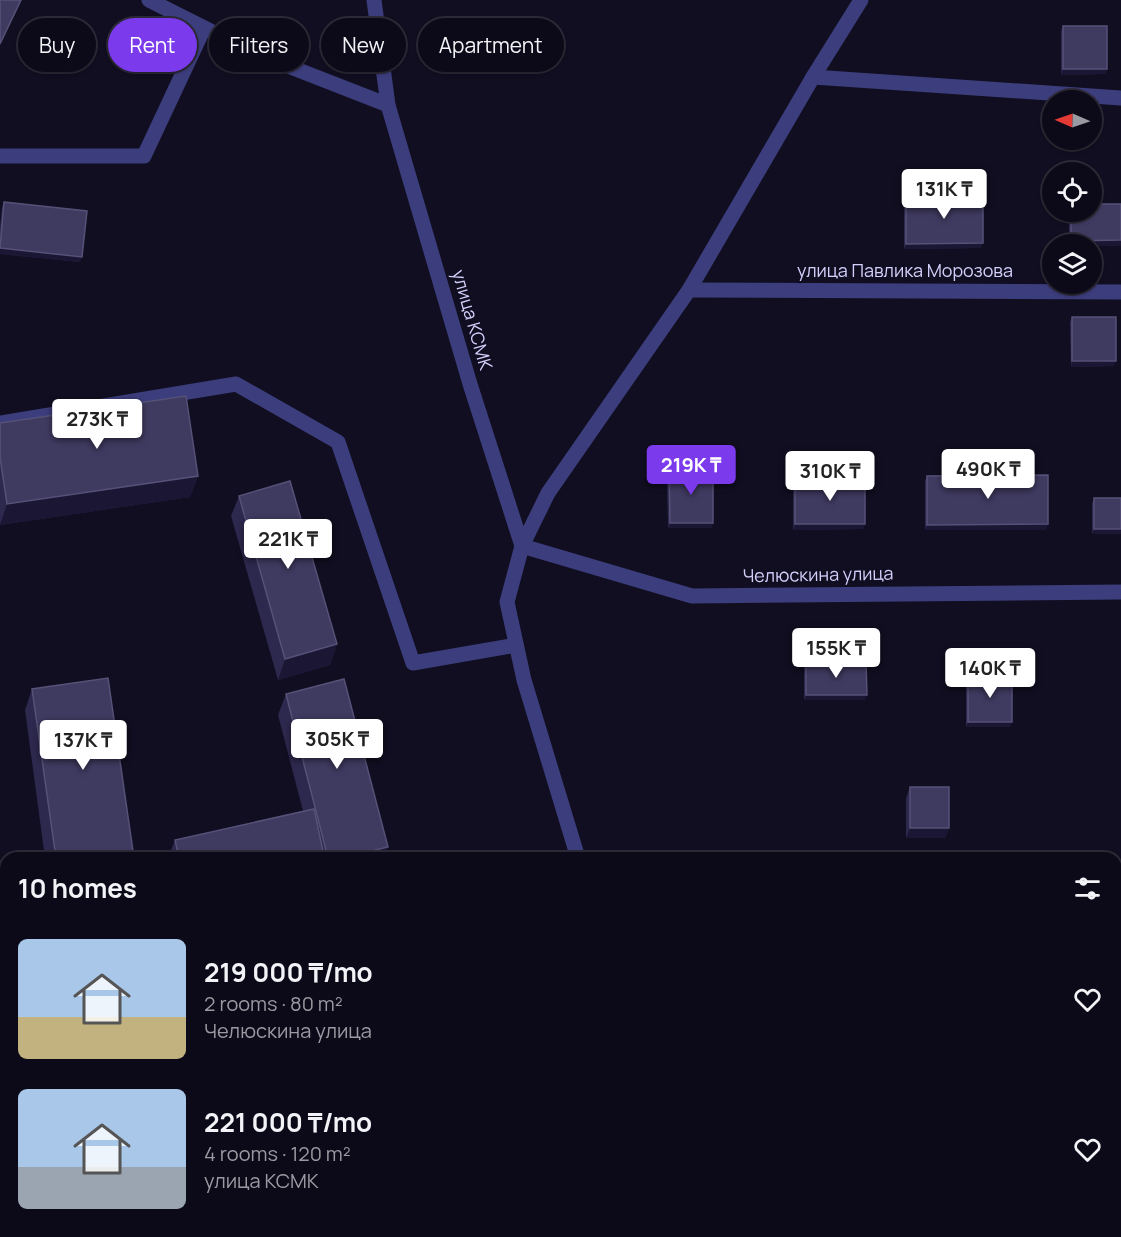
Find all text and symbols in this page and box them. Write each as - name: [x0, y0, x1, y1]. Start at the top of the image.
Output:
- chip: Buy: [18, 18, 96, 72]
- chip: Rent: [108, 18, 197, 72]
- chip: Filters: [209, 18, 309, 72]
- chip: New: [321, 18, 406, 72]
- chip: Apartment: [418, 18, 564, 72]
- north arrow: [1042, 90, 1102, 150]
- map controls: [1042, 90, 1102, 294]
- button: locate: [1042, 162, 1102, 222]
- pin: 131K ₸: [895, 169, 993, 220]
- text: 131K ₸: [916, 175, 972, 202]
- button: layers: [1042, 234, 1102, 294]
- street label: улица Павлика Морозова: [797, 258, 1013, 282]
- street label: улица КСМК: [447, 267, 499, 373]
- pin: 273K ₸: [48, 399, 146, 450]
- text: 273K ₸: [66, 405, 128, 432]
- pin: 219K ₸: [642, 445, 740, 496]
- pin: 490K ₸: [939, 449, 1037, 500]
- text: 219K ₸: [661, 451, 721, 478]
- pin: 310K ₸: [781, 451, 879, 502]
- text: 490K ₸: [956, 455, 1020, 482]
- text: 310K ₸: [799, 457, 861, 484]
- pin: 221K ₸: [239, 519, 337, 570]
- text: 221K ₸: [258, 525, 318, 552]
- street label: Челюскина улица: [742, 561, 894, 587]
- pin: 155K ₸: [787, 628, 885, 679]
- text: 155K ₸: [806, 634, 866, 661]
- pin: 140K ₸: [941, 648, 1039, 699]
- text: 140K ₸: [959, 654, 1021, 681]
- pin: 305K ₸: [288, 719, 386, 770]
- pin: 137K ₸: [34, 720, 132, 771]
- text: 305K ₸: [305, 725, 369, 752]
- text: 137K ₸: [54, 726, 112, 753]
- text: 10 homes: [18, 870, 137, 906]
- icon: filters: [1071, 872, 1104, 905]
- text: 219 000 ₸/mo: [204, 954, 373, 990]
- icon: home: [66, 963, 138, 1035]
- icon: heart: [1071, 983, 1104, 1016]
- text: 2 rooms · 80 m²: [204, 990, 343, 1017]
- text: Челюскина улица: [204, 1017, 372, 1044]
- text: 221 000 ₸/mo: [204, 1104, 372, 1140]
- icon: home: [66, 1113, 138, 1185]
- icon: heart: [1071, 1133, 1104, 1166]
- text: 4 rooms · 120 m²: [204, 1140, 351, 1167]
- text: улица КСМК: [204, 1167, 319, 1194]

